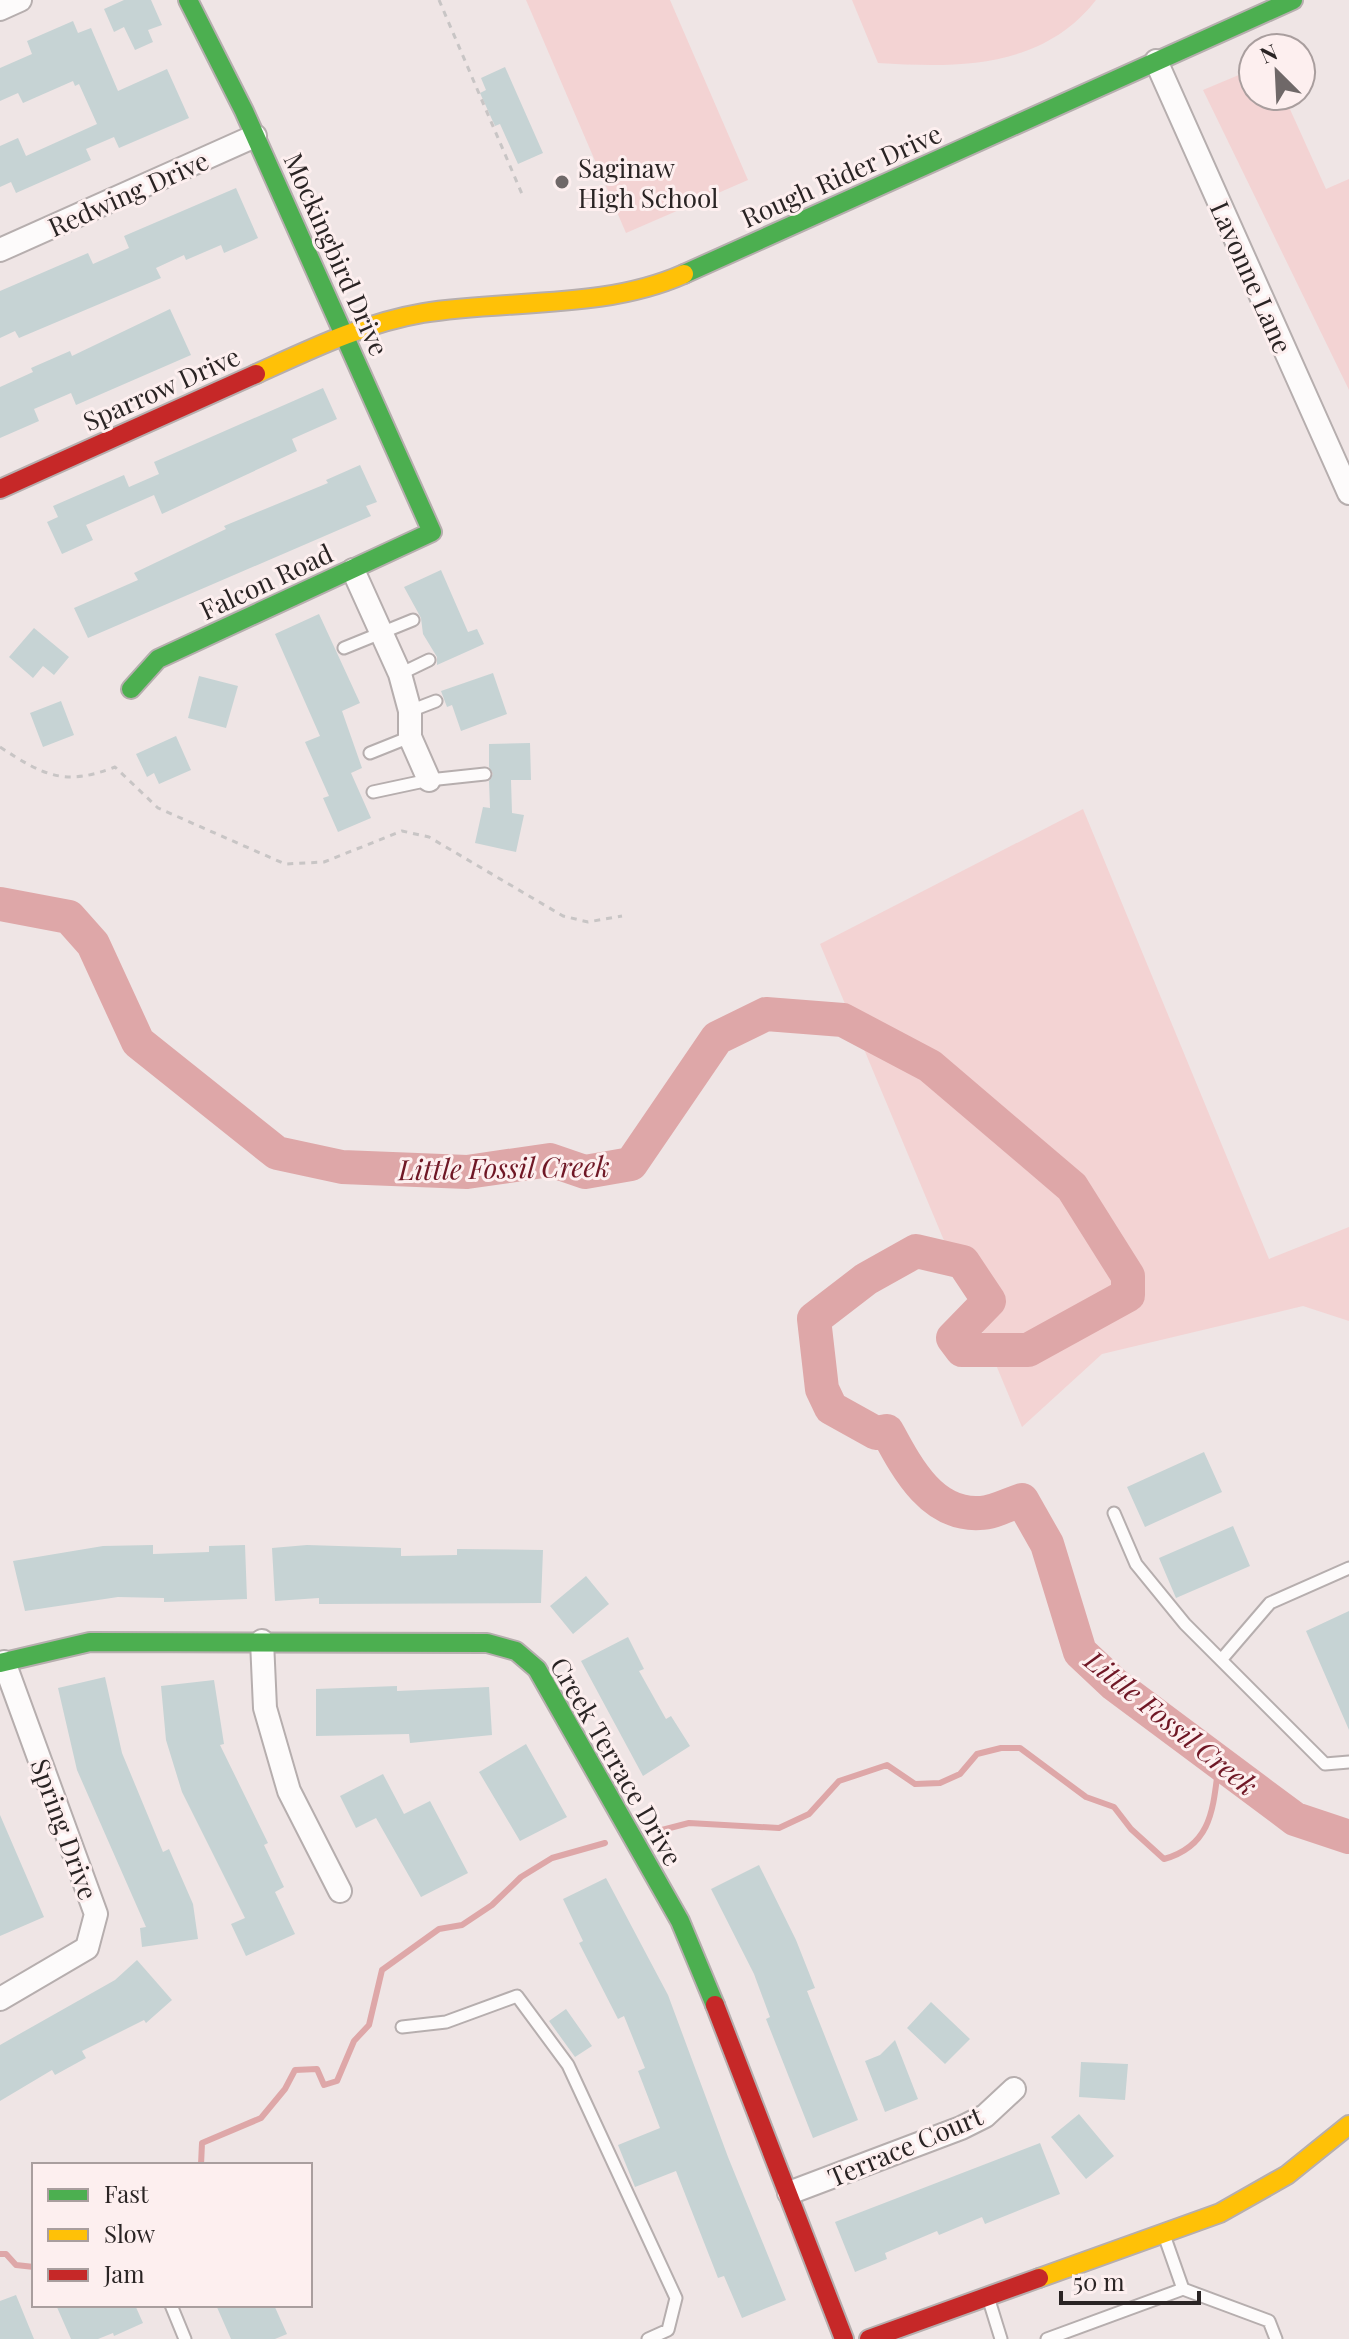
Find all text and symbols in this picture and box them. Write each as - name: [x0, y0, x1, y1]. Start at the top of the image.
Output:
- north arrow: [1237, 32, 1317, 112]
- text: N: [1255, 36, 1282, 70]
- street label: Rough Rider Drive: [735, 115, 947, 235]
- street label: Redwing Drive: [42, 142, 214, 244]
- street label: Mockingbird Drive: [277, 147, 397, 361]
- place label: Saginaw High School: [578, 150, 718, 215]
- marker: Saginaw High School: [553, 173, 571, 191]
- street label: Lavonne Lane: [1203, 196, 1301, 358]
- street label: Sparrow Drive: [77, 338, 245, 438]
- street label: Falcon Road: [194, 535, 338, 627]
- water label: Little Fossil Creek: [397, 1147, 610, 1187]
- water label: Little Fossil Creek: [1077, 1640, 1266, 1803]
- street label: Creek Terrace Drive: [543, 1650, 691, 1872]
- street label: Spring Drive: [23, 1754, 107, 1904]
- street label: Terrace Court: [822, 2097, 988, 2194]
- legend: [32, 2163, 312, 2307]
- text: Fast: [104, 2177, 149, 2209]
- text: Slow: [104, 2217, 156, 2249]
- scale bar: [1061, 2255, 1199, 2305]
- text: Jam: [103, 2257, 145, 2289]
- text: 50 m: [1073, 2265, 1125, 2297]

